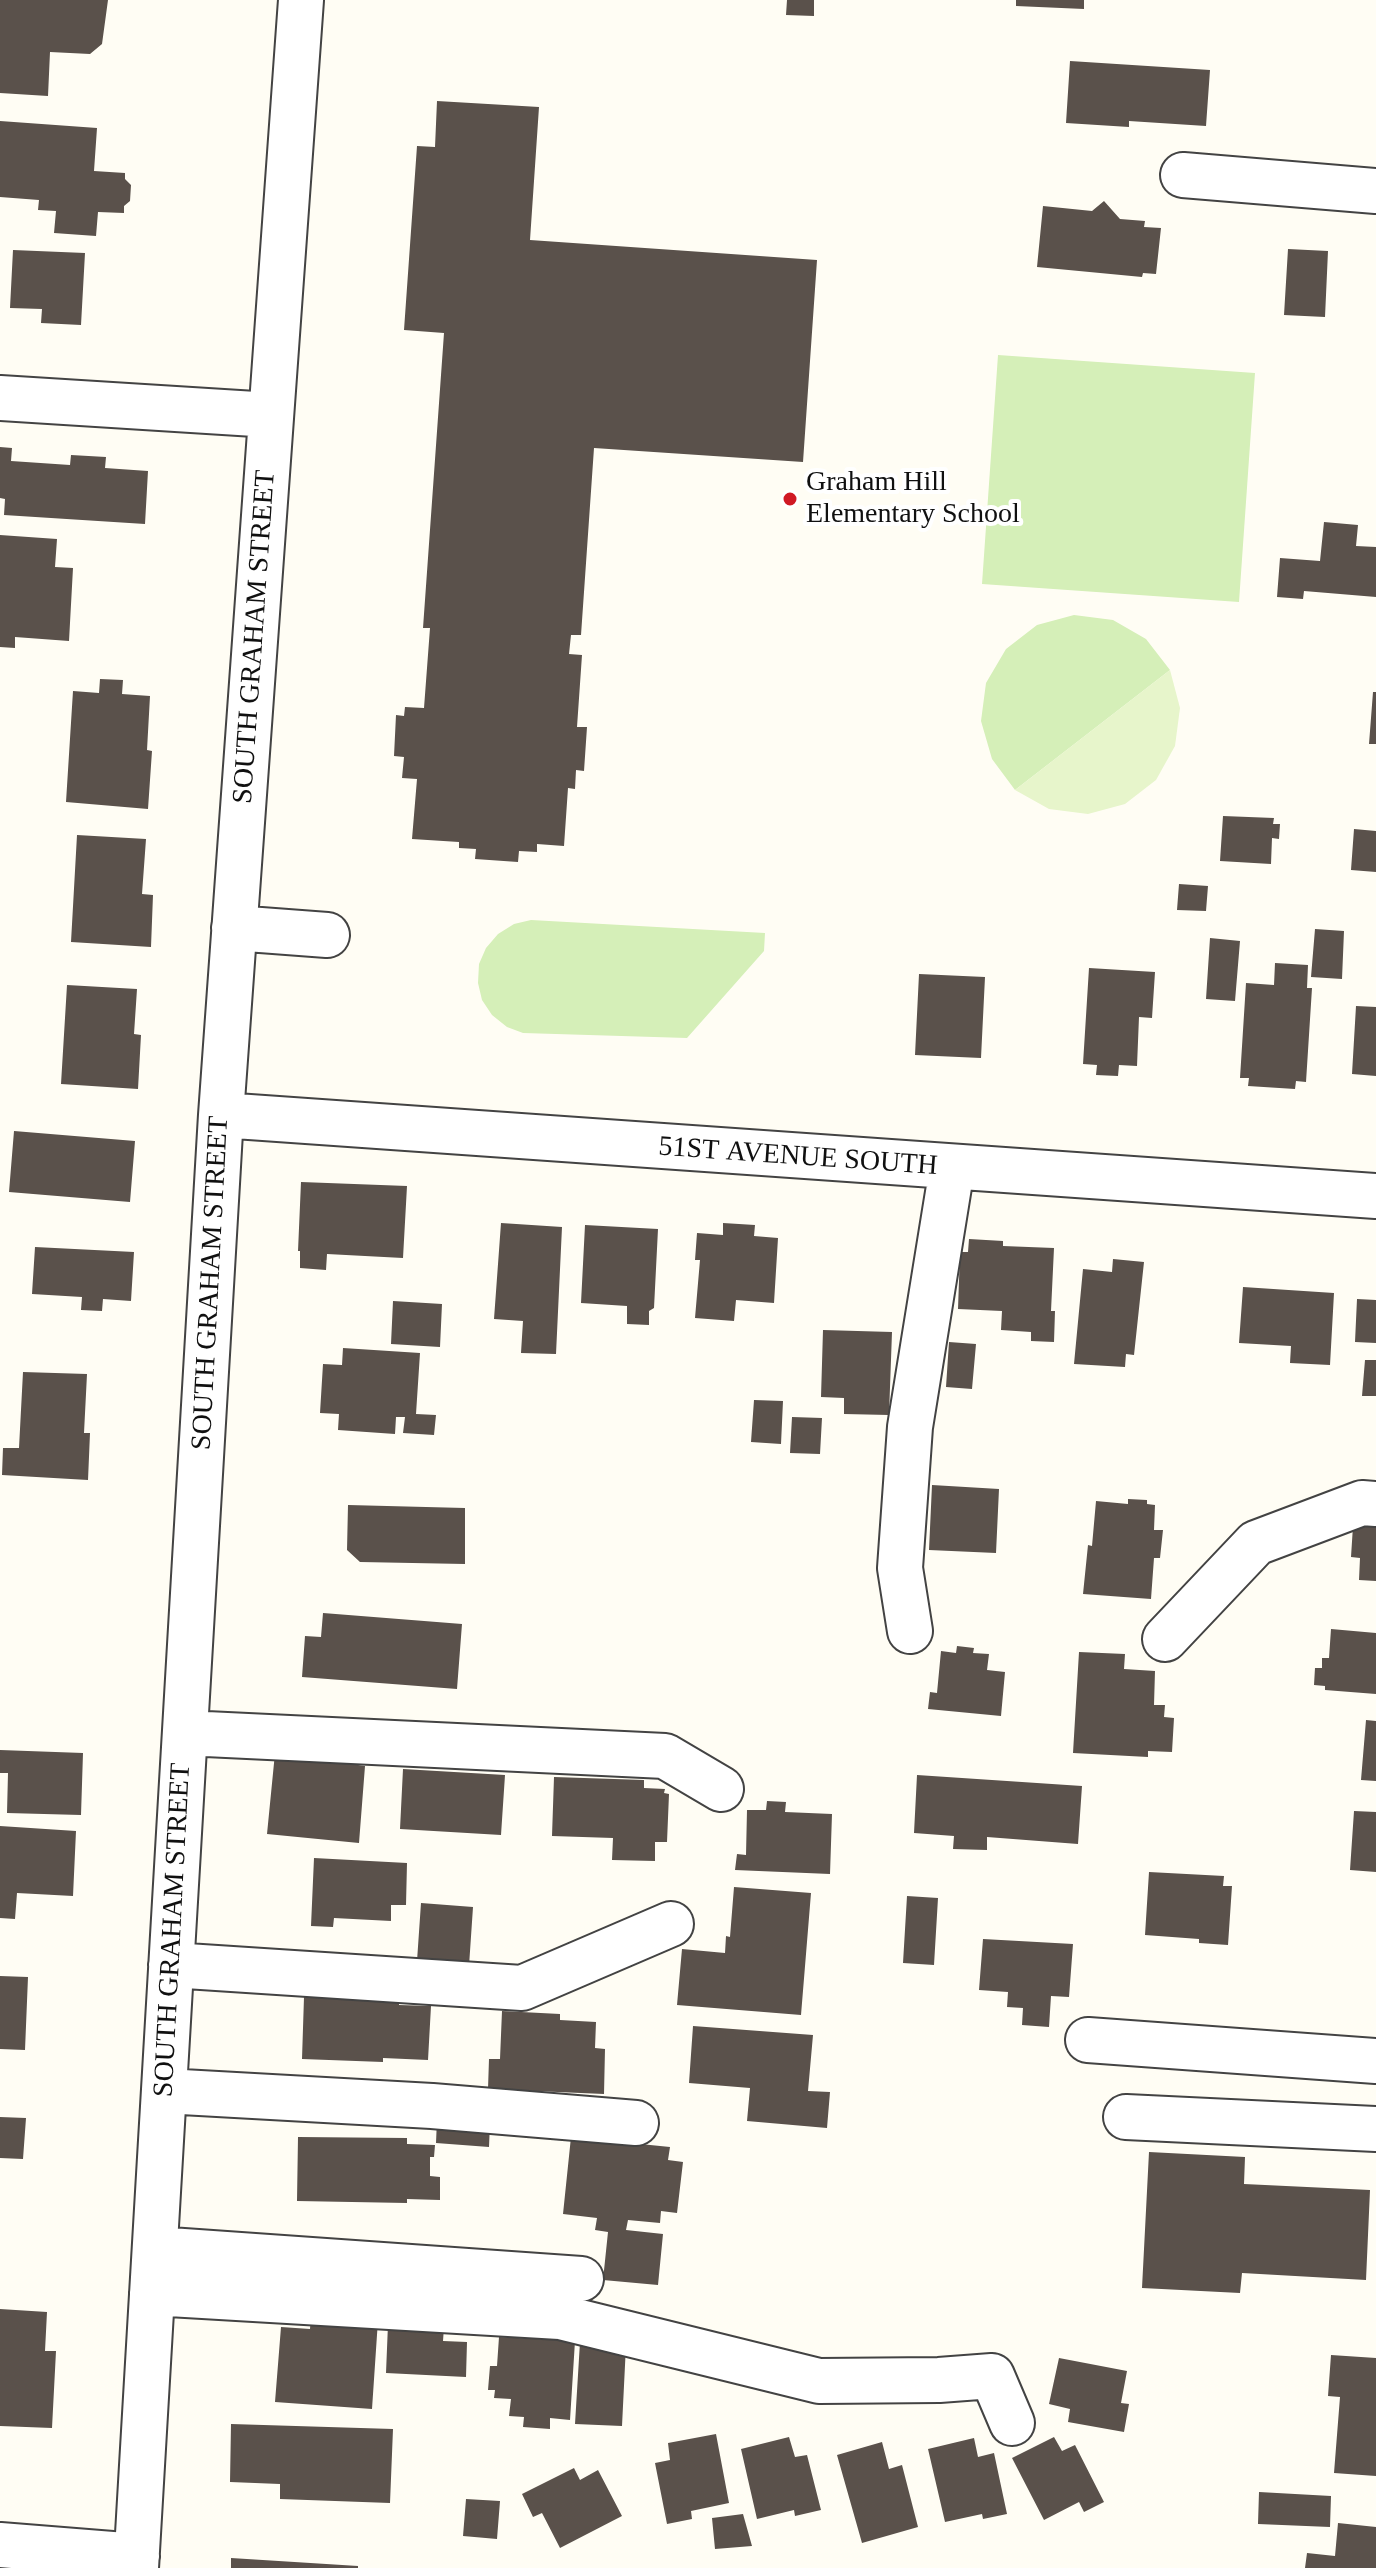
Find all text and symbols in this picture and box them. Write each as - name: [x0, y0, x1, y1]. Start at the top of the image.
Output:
- place label: Graham Hill Elementary School: [806, 466, 1020, 532]
- street label: SOUTH GRAHAM STREET: [227, 469, 283, 805]
- marker: Graham Hill Elementary School: [781, 490, 799, 508]
- street label: SOUTH GRAHAM STREET: [185, 1115, 237, 1451]
- street label: 51ST AVENUE SOUTH: [657, 1130, 939, 1184]
- street label: SOUTH GRAHAM STREET: [147, 1762, 199, 2098]

